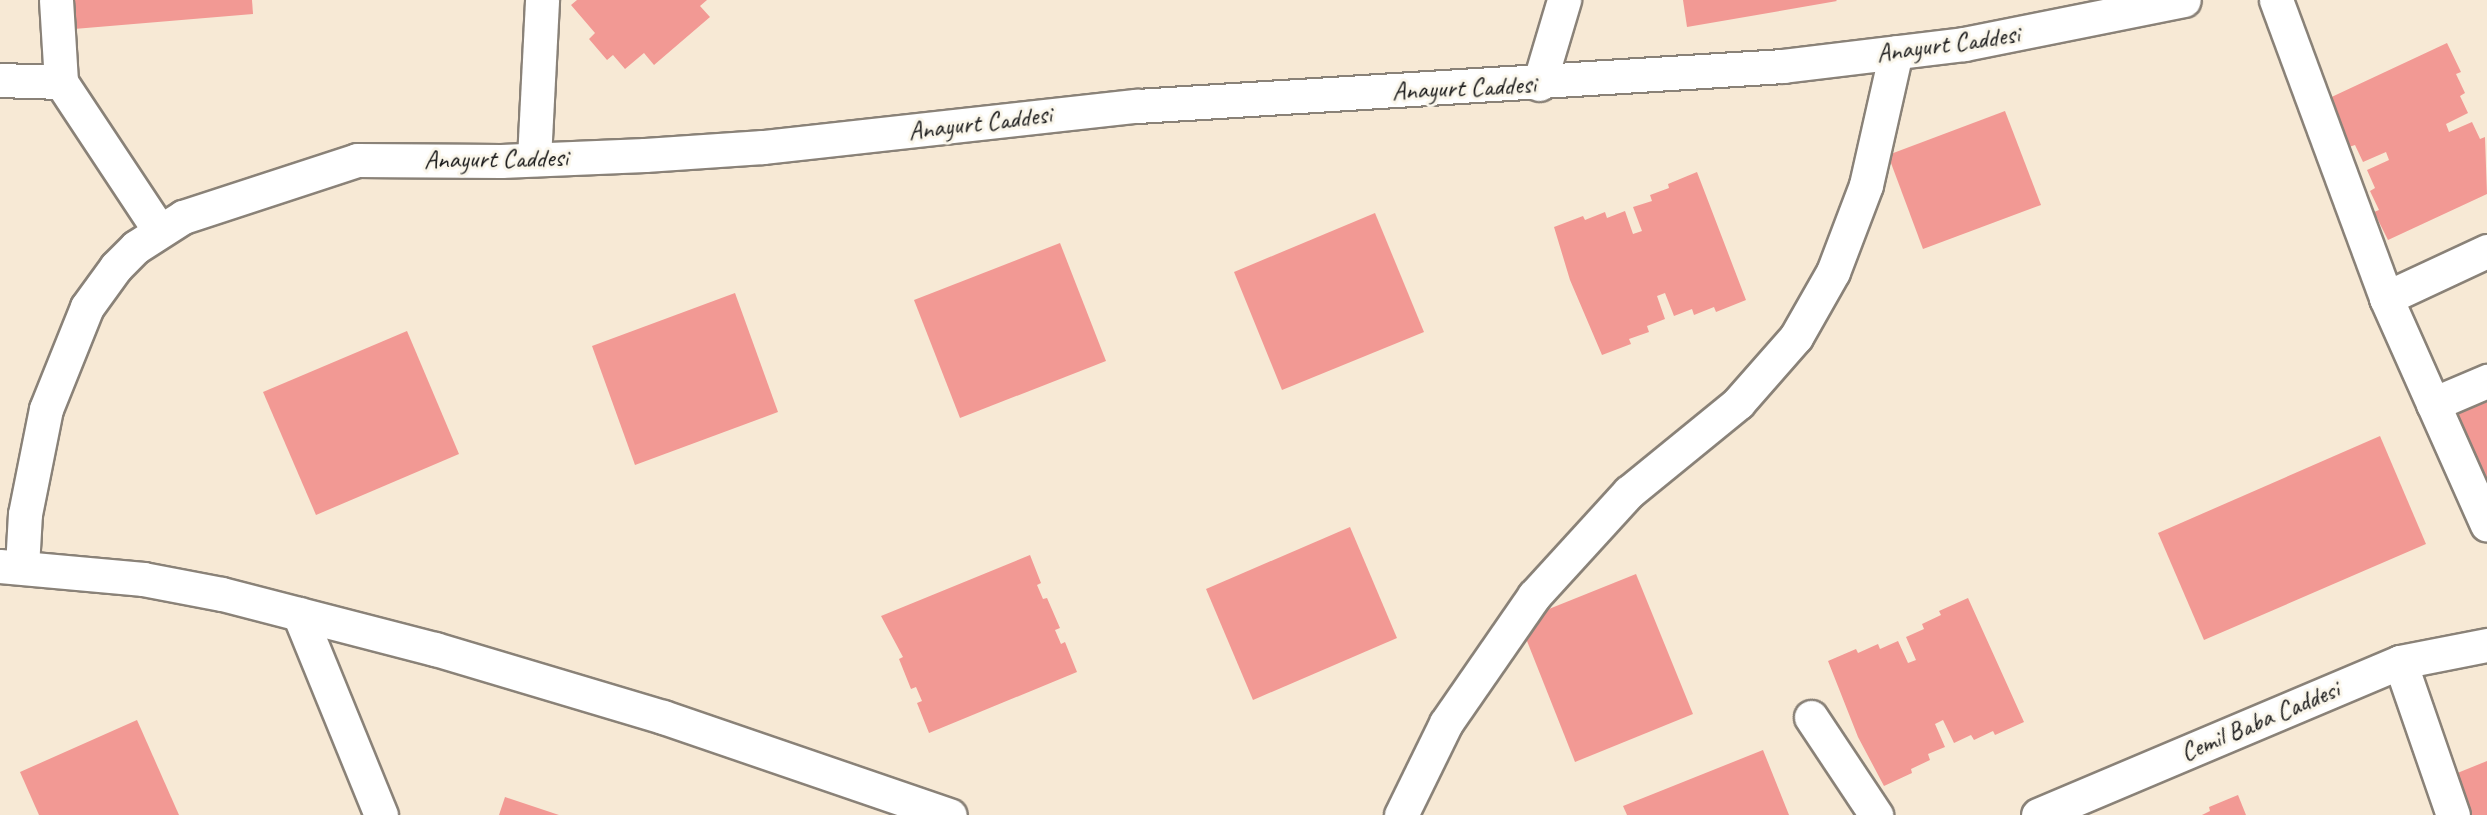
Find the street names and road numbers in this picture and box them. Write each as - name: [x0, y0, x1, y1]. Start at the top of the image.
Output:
- street label: Anayurt Caddesi: [1874, 18, 2022, 70]
- street label: Anayurt Caddesi: [1391, 69, 1537, 107]
- street label: Anayurt Caddesi: [906, 99, 1054, 147]
- street label: Anayurt Caddesi: [423, 142, 569, 176]
- street label: Cemil Baba Caddesi: [2176, 673, 2344, 769]

